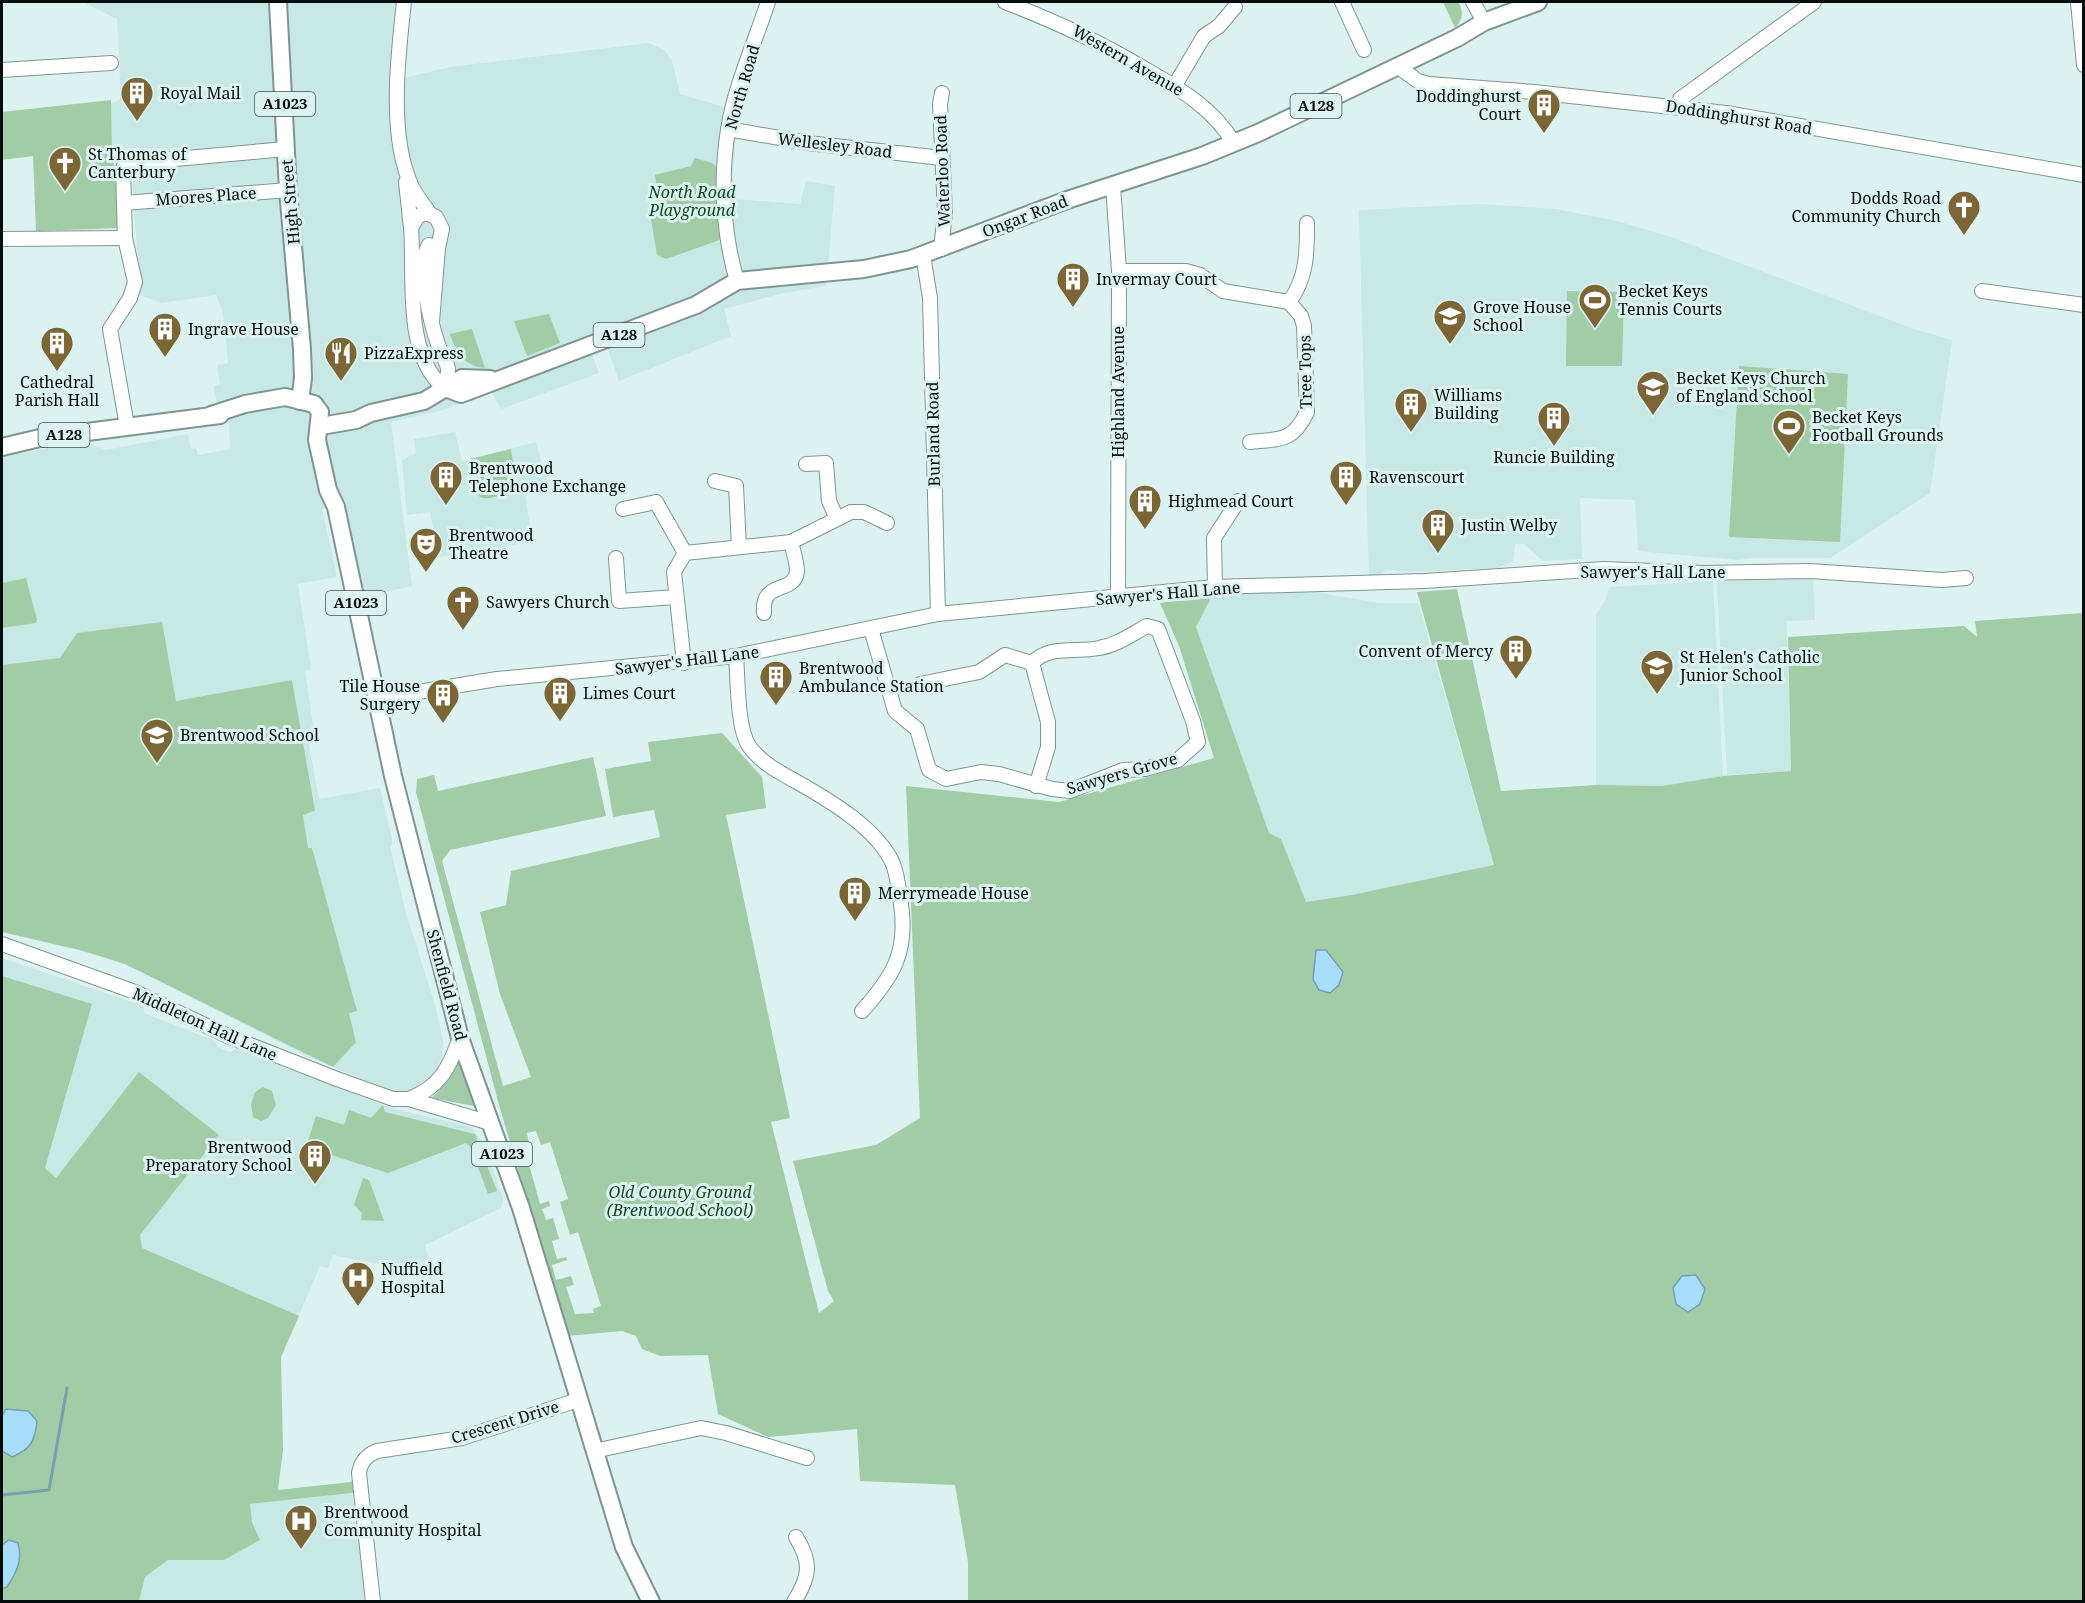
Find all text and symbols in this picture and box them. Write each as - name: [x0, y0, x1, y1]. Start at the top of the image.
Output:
- street label: Western Avenue: [1068, 19, 1188, 101]
- street label: North Road: [719, 42, 765, 132]
- building icon: Royal Mail: [119, 75, 155, 122]
- place label: Royal Mail: [160, 82, 241, 104]
- place label: Doddinghurst Court: [1416, 85, 1521, 125]
- building icon: Doddinghurst Court: [1526, 87, 1562, 134]
- road number: A1023: [255, 92, 315, 116]
- road number: A128: [1290, 94, 1342, 118]
- street label: Doddinghurst Road: [1664, 95, 1814, 139]
- street label: Waterloo Road: [929, 114, 955, 228]
- street label: Wellesley Road: [776, 127, 894, 163]
- place label: St Thomas of Canterbury: [88, 143, 188, 183]
- church icon: St Thomas of Canterbury: [47, 145, 83, 192]
- street label: High Street: [275, 158, 305, 245]
- park label: North Road Playground: [648, 181, 736, 221]
- street label: Moores Place: [155, 182, 257, 210]
- place label: Dodds Road Community Church: [1792, 187, 1941, 227]
- church icon: Dodds Road Community Church: [1946, 189, 1982, 236]
- street label: Ongar Road: [979, 190, 1071, 242]
- building icon: Invermay Court: [1055, 261, 1091, 308]
- place label: Invermay Court: [1096, 268, 1217, 290]
- place label: Becket Keys Tennis Courts: [1618, 280, 1722, 320]
- sports icon: Becket Keys Tennis Courts: [1577, 282, 1613, 329]
- place label: Grove House School: [1473, 296, 1571, 336]
- school or university icon: Grove House School: [1432, 298, 1468, 345]
- building icon: Ingrave House: [147, 311, 183, 358]
- place label: Ingrave House: [188, 318, 299, 340]
- road number: A128: [594, 323, 644, 347]
- building icon: Cathedral Parish Hall: [39, 325, 75, 372]
- street label: Highland Avenue: [1107, 326, 1129, 458]
- restaurant icon: PizzaExpress: [323, 335, 359, 382]
- street label: Tree Tops: [1293, 335, 1317, 409]
- place label: PizzaExpress: [364, 342, 464, 364]
- place label: Becket Keys Church of England School: [1676, 367, 1826, 407]
- school or university icon: Becket Keys Church of England School: [1635, 369, 1671, 416]
- place label: Cathedral Parish Hall: [15, 371, 99, 411]
- street label: Burland Road: [921, 381, 945, 487]
- place label: Williams Building: [1434, 384, 1502, 424]
- building icon: Williams Building: [1393, 386, 1429, 433]
- building icon: Runcie Building: [1536, 400, 1572, 447]
- place label: Becket Keys Football Grounds: [1812, 406, 1944, 446]
- sports icon: Becket Keys Football Grounds: [1771, 408, 1807, 455]
- road number: A128: [38, 423, 90, 447]
- place label: Runcie Building: [1493, 446, 1615, 468]
- place label: Brentwood Telephone Exchange: [469, 457, 626, 497]
- building icon: Brentwood Telephone Exchange: [428, 459, 464, 506]
- building icon: Ravenscourt: [1328, 459, 1364, 506]
- place label: Ravenscourt: [1369, 466, 1465, 488]
- building icon: Highmead Court: [1127, 483, 1163, 530]
- place label: Highmead Court: [1168, 490, 1294, 512]
- building icon: Justin Welby: [1420, 507, 1456, 554]
- place label: Justin Welby: [1460, 514, 1558, 536]
- place label: Brentwood Theatre: [449, 524, 534, 564]
- theatre icon: Brentwood Theatre: [408, 526, 444, 573]
- street label: Sawyer's Hall Lane: [1580, 561, 1726, 583]
- street label: Sawyer's Hall Lane: [1095, 576, 1241, 610]
- church icon: Sawyers Church: [445, 584, 481, 631]
- road number: A1023: [326, 591, 386, 615]
- place label: Sawyers Church: [486, 591, 610, 613]
- building icon: Convent of Mercy: [1498, 633, 1534, 680]
- street label: Sawyer's Hall Lane: [614, 640, 760, 680]
- place label: Convent of Mercy: [1358, 640, 1494, 662]
- place label: St Helen's Catholic Junior School: [1679, 646, 1820, 686]
- school or university icon: St Helen's Catholic Junior School: [1639, 648, 1675, 695]
- place label: Brentwood Ambulance Station: [799, 657, 944, 697]
- building icon: Brentwood Ambulance Station: [758, 659, 794, 706]
- place label: Tile House Surgery: [340, 675, 421, 715]
- building icon: Limes Court: [542, 675, 578, 722]
- building icon: Tile House Surgery: [425, 677, 461, 724]
- place label: Limes Court: [583, 682, 676, 704]
- school or university icon: Brentwood School: [139, 717, 175, 764]
- place label: Brentwood School: [180, 724, 319, 746]
- street label: Sawyers Grove: [1064, 747, 1180, 799]
- building icon: Merrymeade House: [837, 875, 873, 922]
- place label: Merrymeade House: [878, 882, 1029, 904]
- street label: Shenfield Road: [422, 927, 472, 1043]
- street label: Middleton Hall Lane: [129, 982, 281, 1066]
- place label: Brentwood Preparatory School: [145, 1136, 292, 1176]
- building icon: Brentwood Preparatory School: [297, 1138, 333, 1185]
- road number: A1023: [472, 1142, 532, 1166]
- park label: Old County Ground (Brentwood School): [607, 1181, 754, 1221]
- place label: Nuffield Hospital: [381, 1258, 445, 1298]
- hospital icon: Nuffield Hospital: [340, 1260, 376, 1307]
- street label: Crescent Drive: [448, 1395, 562, 1449]
- place label: Brentwood Community Hospital: [324, 1501, 481, 1541]
- hospital icon: Brentwood Community Hospital: [283, 1503, 319, 1550]

